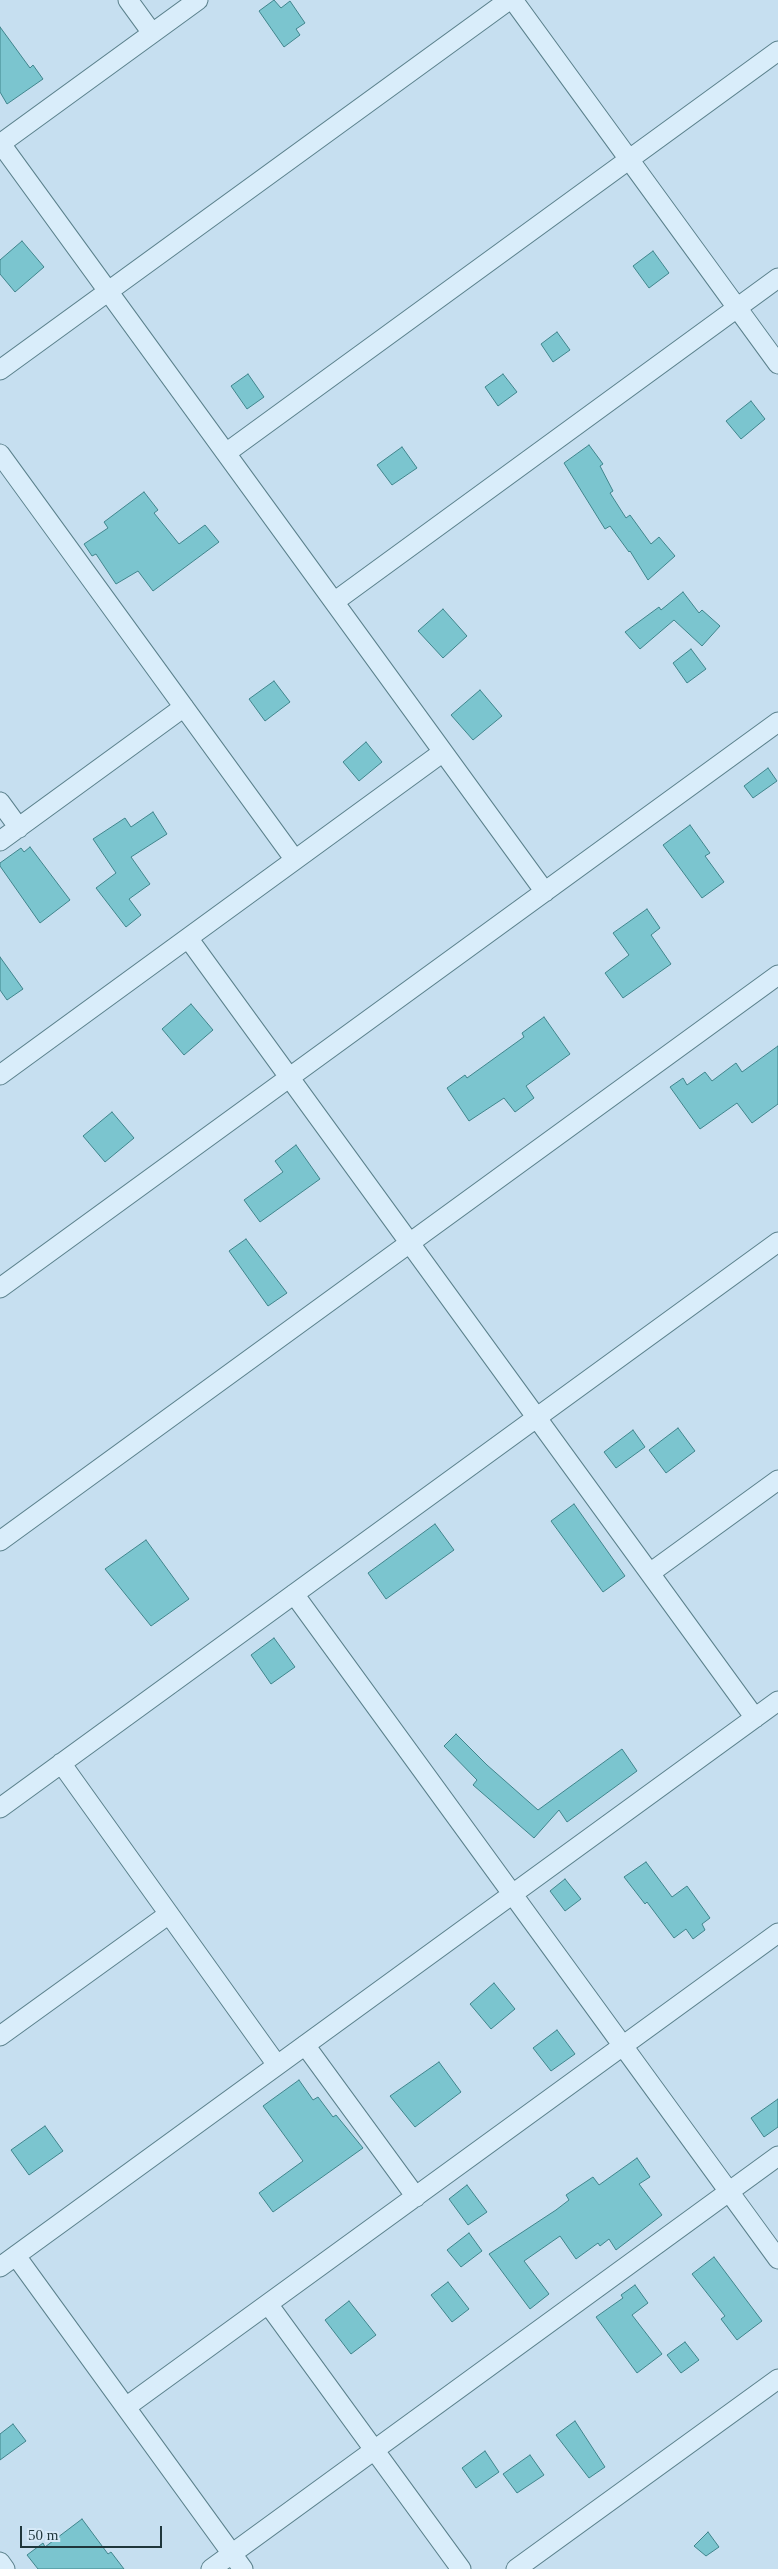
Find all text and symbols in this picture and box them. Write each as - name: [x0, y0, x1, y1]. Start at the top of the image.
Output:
- scale bar: [22, 2516, 165, 2548]
- text: 50 m: [28, 2527, 58, 2543]

